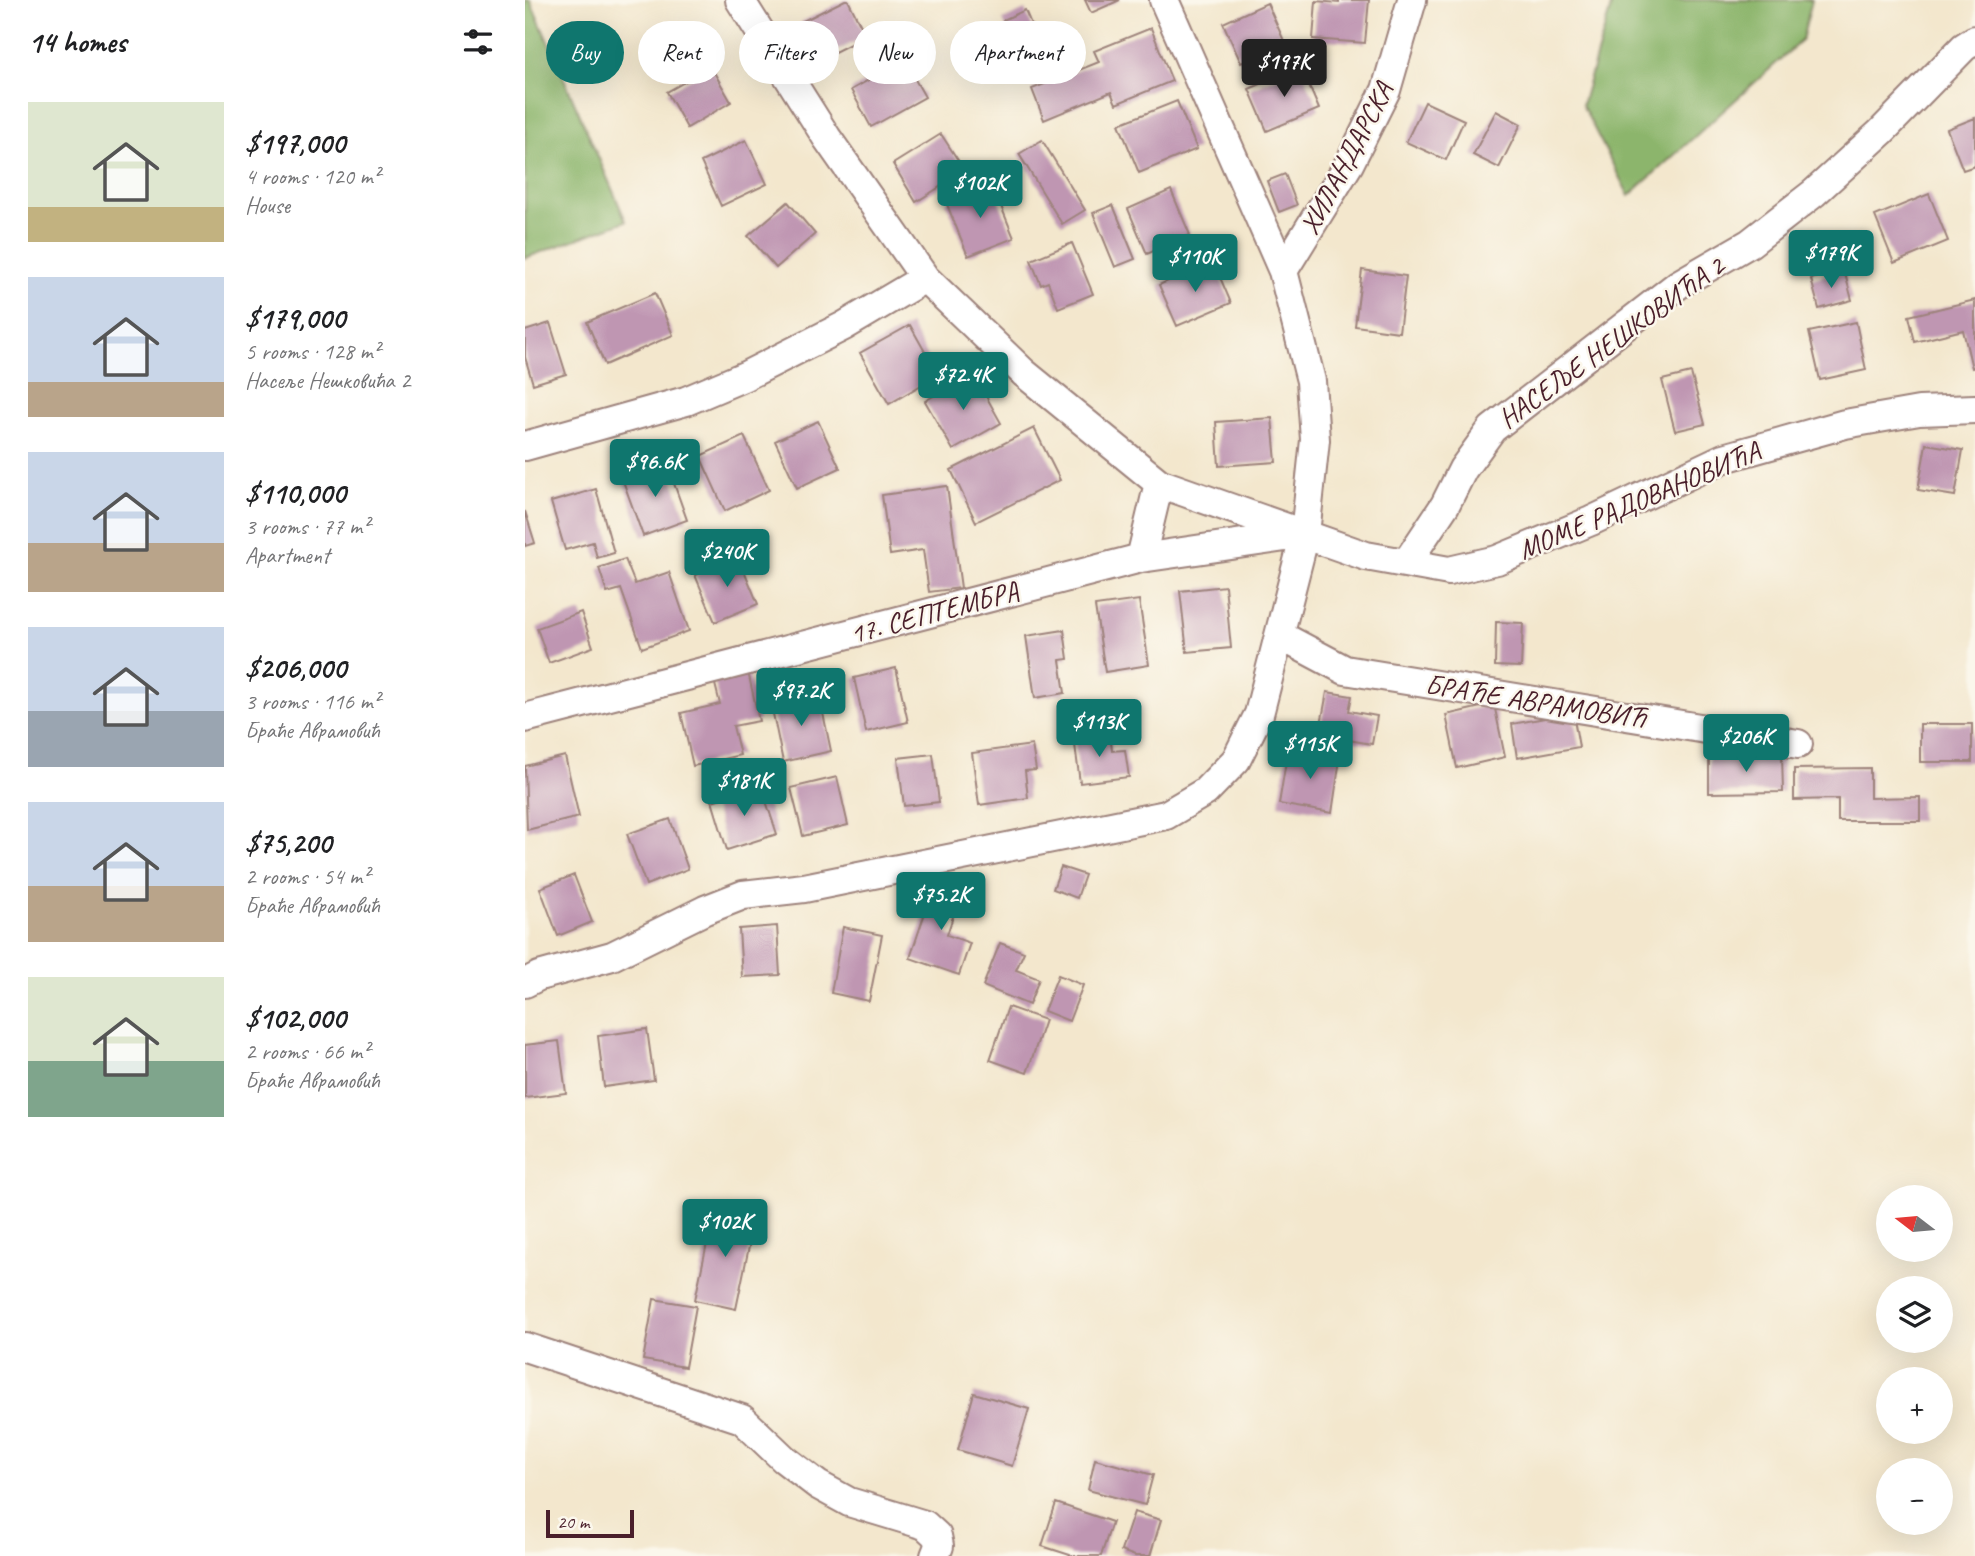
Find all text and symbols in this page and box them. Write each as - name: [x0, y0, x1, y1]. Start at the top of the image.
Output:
- chip: Buy: [546, 21, 624, 84]
- chip: Rent: [638, 21, 725, 84]
- chip: Filters: [739, 21, 839, 84]
- chip: New: [853, 21, 936, 84]
- chip: Apartment: [950, 21, 1086, 84]
- text: 14 homes: [28, 23, 126, 61]
- icon: filters: [459, 23, 497, 61]
- pin: $197K: [1235, 40, 1333, 99]
- text: $197K: [1258, 47, 1310, 76]
- street label: ХИЛАНДАРСКА: [1291, 74, 1402, 240]
- text: $197,000: [245, 124, 345, 162]
- icon: home: [84, 130, 168, 214]
- pin: $102K: [931, 160, 1029, 220]
- text: 4 rooms · 120 m²: [245, 162, 380, 191]
- text: $102K: [953, 168, 1007, 197]
- text: House: [245, 191, 290, 220]
- pin: $179K: [1782, 230, 1880, 290]
- pin: $110K: [1146, 234, 1244, 294]
- text: $179K: [1805, 238, 1857, 267]
- text: $110K: [1168, 242, 1222, 271]
- street label: НАСЕЉЕ НЕШКОВИЋА 2: [1491, 247, 1733, 436]
- text: $179,000: [245, 299, 345, 337]
- icon: home: [84, 305, 168, 389]
- text: 5 rooms · 128 m²: [245, 337, 380, 366]
- pin: $72.4K: [906, 352, 1020, 412]
- text: $72.4K: [934, 360, 992, 389]
- text: Насеље Нешковића 2: [245, 366, 410, 395]
- street label: МОМЕ РАДОВАНОВИЋА: [1513, 432, 1767, 567]
- pin: $96.6K: [598, 440, 712, 499]
- text: $96.6K: [626, 447, 684, 476]
- text: $110,000: [245, 474, 345, 512]
- icon: home: [84, 480, 168, 564]
- text: 3 rooms · 77 m²: [245, 512, 369, 541]
- pin: $240K: [678, 530, 776, 589]
- text: $240K: [700, 537, 754, 566]
- text: Apartment: [245, 541, 330, 570]
- street label: 17. СЕПТЕМБРА: [846, 572, 1023, 651]
- text: $206,000: [245, 649, 346, 687]
- icon: home: [84, 655, 168, 739]
- street label: БРАЋЕ АВРАМОВИЋ: [1423, 666, 1651, 736]
- pin: $97.2K: [744, 668, 858, 728]
- text: $97.2K: [772, 676, 830, 705]
- text: 3 rooms · 116 m²: [245, 687, 380, 716]
- pin: $113K: [1050, 700, 1148, 759]
- text: $113K: [1072, 707, 1126, 736]
- pin: $206K: [1697, 714, 1795, 774]
- text: Браће Аврамовић: [245, 716, 379, 745]
- pin: $115K: [1261, 722, 1359, 781]
- text: $206K: [1719, 722, 1773, 751]
- text: $115K: [1284, 729, 1336, 758]
- pin: $181K: [695, 758, 793, 818]
- text: $181K: [717, 766, 771, 795]
- text: $75,200: [245, 824, 331, 862]
- icon: home: [84, 830, 168, 914]
- text: 2 rooms · 54 m²: [245, 862, 369, 891]
- pin: $75.2K: [884, 872, 998, 932]
- text: $75.2K: [912, 880, 970, 909]
- text: Браће Аврамовић: [245, 891, 379, 920]
- text: $102,000: [245, 999, 345, 1037]
- icon: home: [84, 1005, 168, 1089]
- text: 2 rooms · 66 m²: [245, 1037, 369, 1066]
- text: Браће Аврамовић: [245, 1066, 379, 1095]
- north arrow: [1876, 1185, 1953, 1262]
- map controls: [1876, 1185, 1953, 1535]
- pin: $102K: [676, 1200, 774, 1259]
- text: $102K: [698, 1207, 752, 1236]
- button: layers: [1876, 1276, 1953, 1353]
- button: +: [1876, 1367, 1953, 1444]
- button: −: [1876, 1458, 1953, 1535]
- scale bar: [546, 1507, 633, 1539]
- text: 20 m: [557, 1510, 589, 1534]

